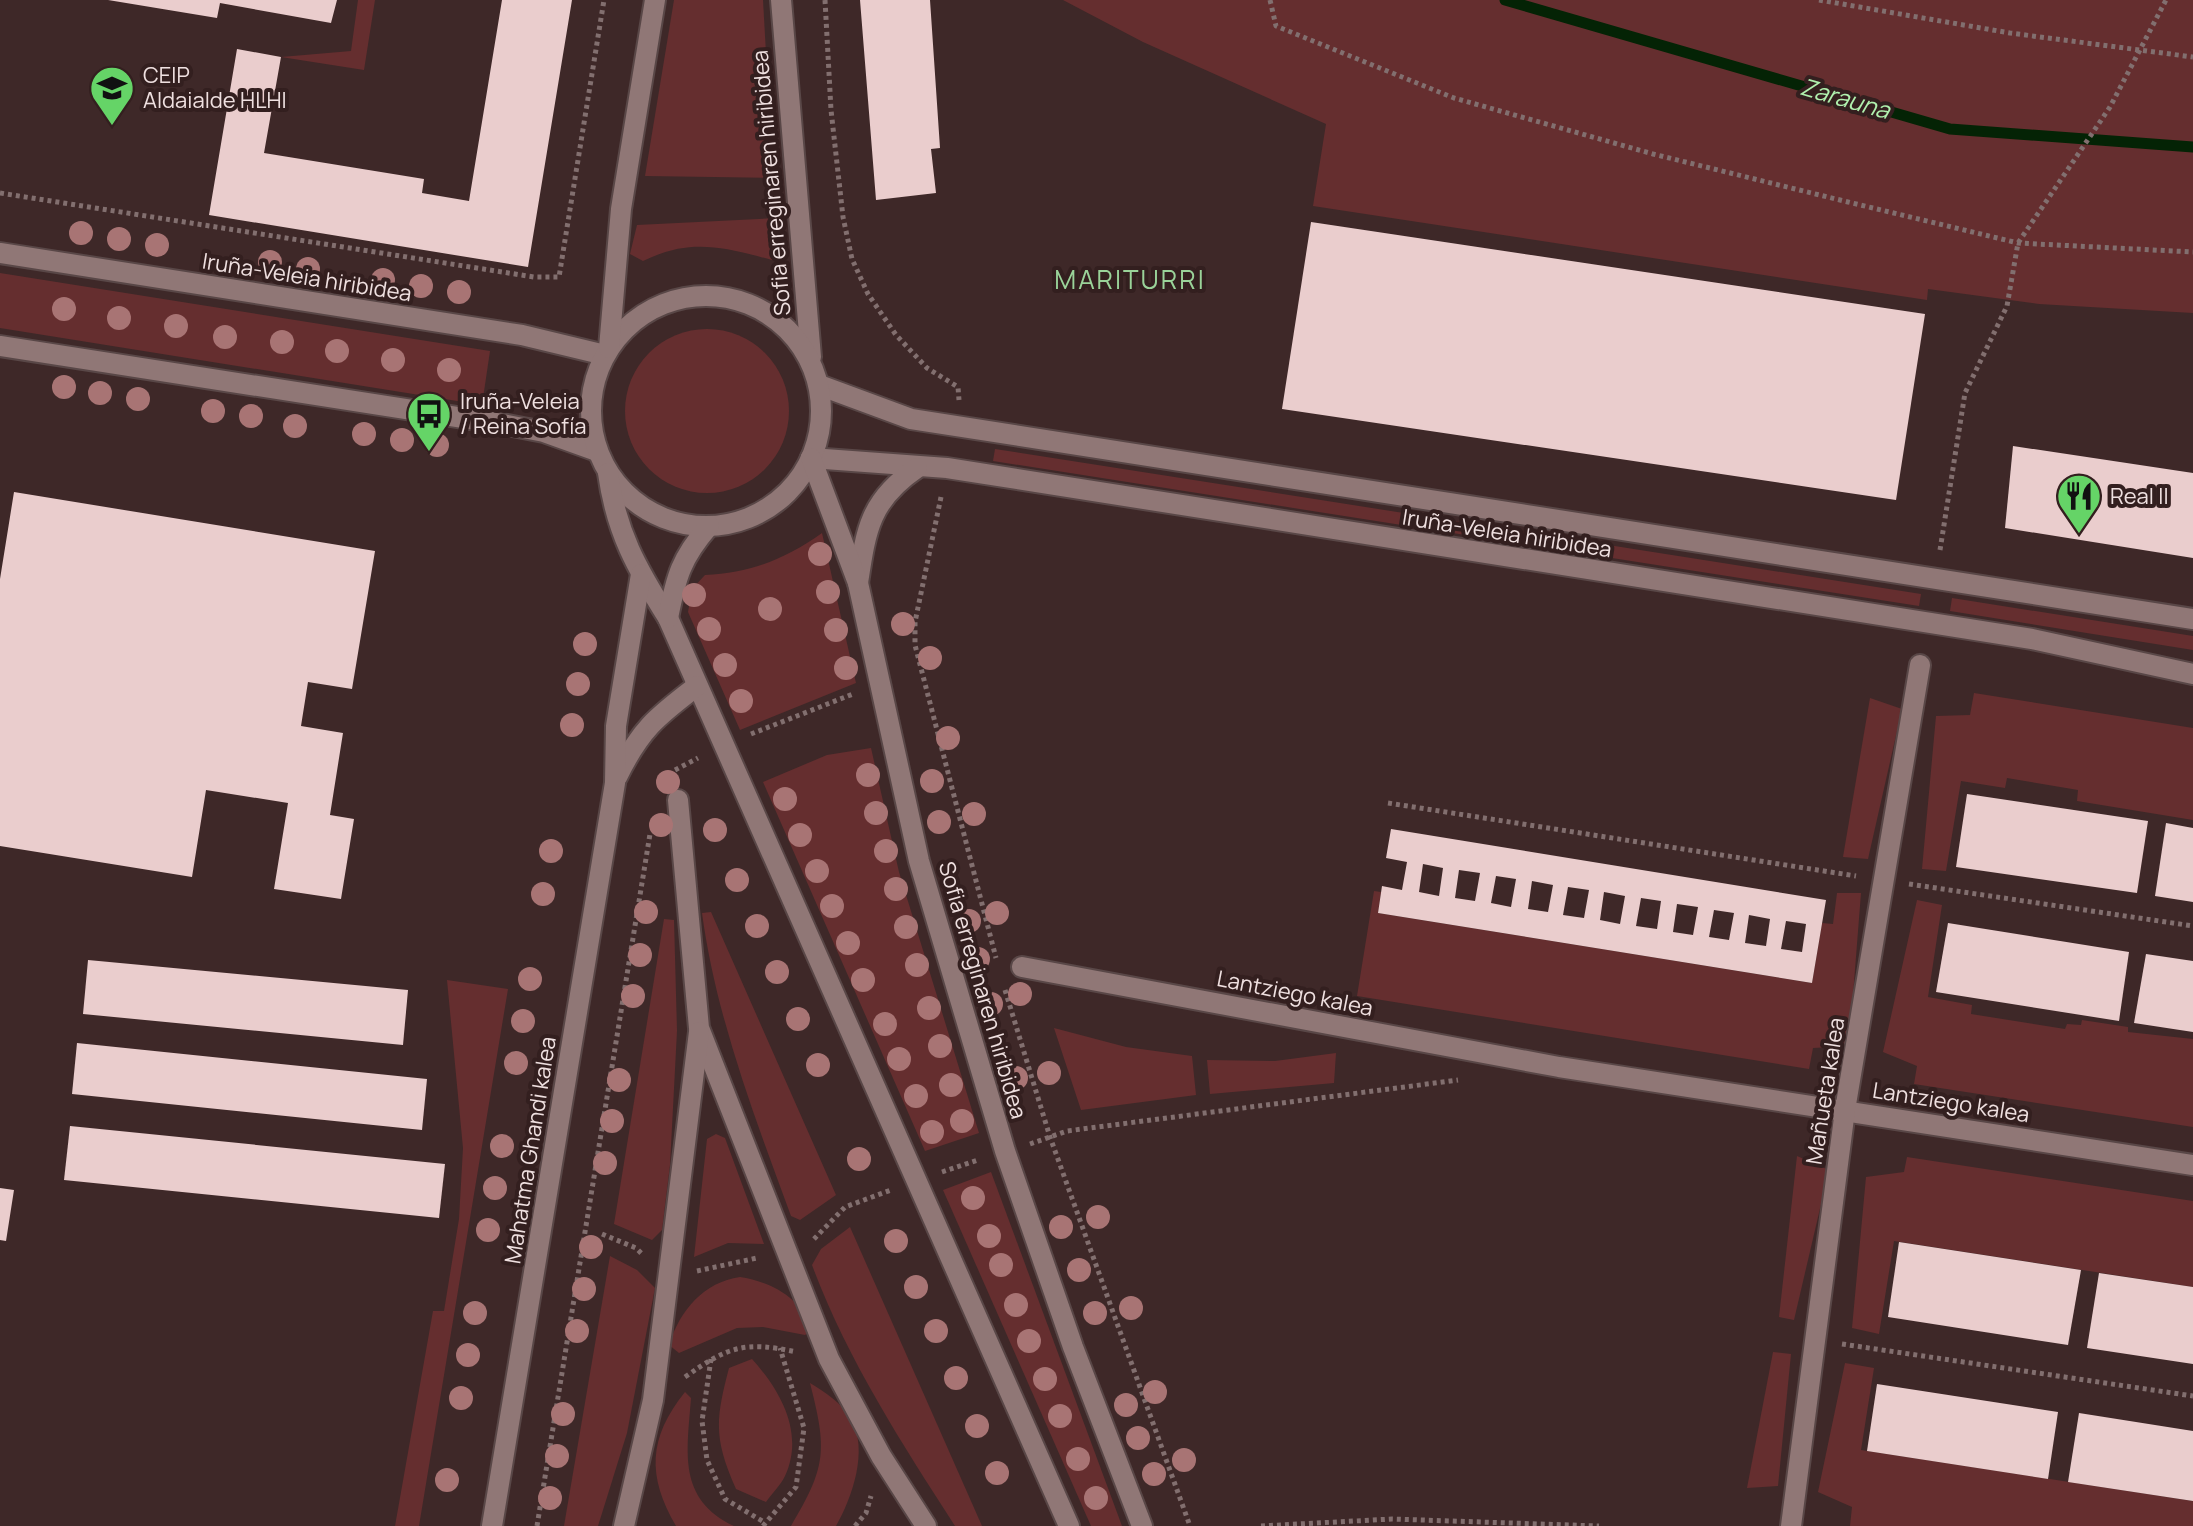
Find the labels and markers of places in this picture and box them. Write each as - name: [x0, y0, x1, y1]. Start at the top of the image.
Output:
- place label: CEIP Aldaialde HLHI: [143, 60, 287, 115]
- school or university icon: CEIP Aldaialde HLHI: [88, 64, 136, 127]
- place label: Iruña-Veleia / Reina Sofía: [460, 386, 587, 441]
- bus stop icon: Iruña-Veleia / Reina Sofía: [405, 390, 453, 453]
- restaurant icon: Real II: [2055, 472, 2103, 535]
- place label: Real II: [2110, 481, 2169, 511]

